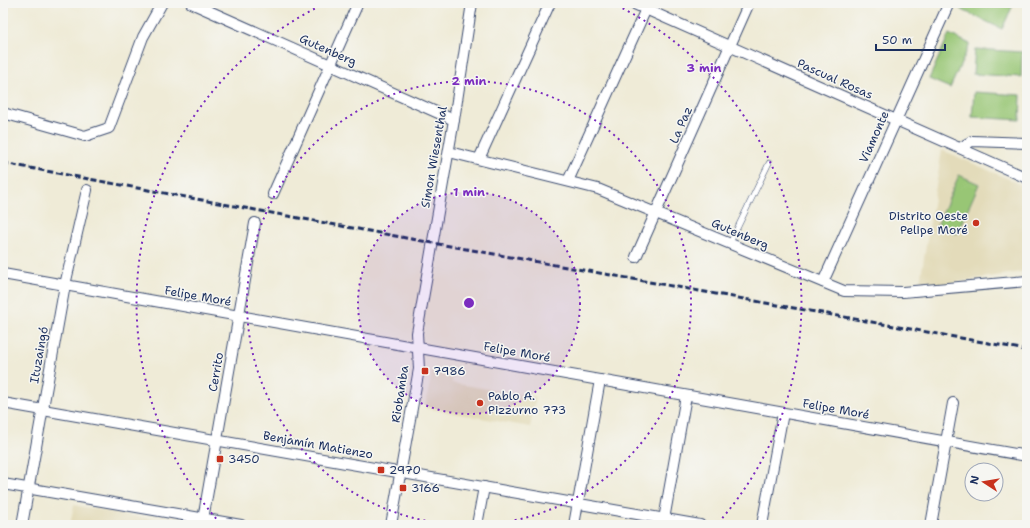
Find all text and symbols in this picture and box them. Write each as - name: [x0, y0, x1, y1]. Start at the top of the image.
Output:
- scale bar: [876, 26, 945, 52]
- street label: Gutenberg: [297, 30, 359, 70]
- text: 50 m: [882, 32, 912, 48]
- street label: Pascual Rosas: [795, 55, 875, 103]
- text: 3 min: [687, 60, 722, 76]
- text: 2 min: [452, 73, 487, 89]
- street label: Simon Wiesenthal: [417, 104, 451, 209]
- street label: La Paz: [666, 104, 696, 146]
- street label: Viamonte: [855, 108, 893, 165]
- text: 1 min: [453, 184, 485, 200]
- place label: Distrito Oeste Pelipe Moré: [889, 208, 968, 238]
- street label: Gutenberg: [709, 215, 771, 253]
- marker: Distrito Oeste Pelipe Moré: [971, 218, 981, 228]
- street label: Felipe Moré: [163, 282, 233, 310]
- centre of rings: [462, 296, 476, 310]
- street label: Ituzaingó: [26, 325, 52, 385]
- street label: Felipe Moré: [482, 338, 552, 366]
- street label: Cerrito: [205, 351, 227, 393]
- place label: 7986: [433, 363, 466, 379]
- street label: Riobamba: [388, 364, 413, 424]
- marker: 7986: [420, 366, 430, 376]
- place label: Pablo A. Pizzurno 773: [488, 388, 566, 418]
- street label: Felipe Moré: [801, 395, 871, 423]
- marker: Pablo A. Pizzurno 773: [475, 398, 485, 408]
- street label: Benjamín Matienzo: [262, 427, 374, 463]
- place label: 3450: [228, 451, 260, 467]
- marker: 3450: [215, 454, 225, 464]
- place label: 2970: [389, 462, 421, 478]
- north arrow: [964, 462, 1004, 502]
- marker: 2970: [376, 465, 386, 475]
- text: N: [966, 474, 983, 486]
- place label: 3166: [411, 480, 440, 496]
- marker: 3166: [398, 483, 408, 493]

